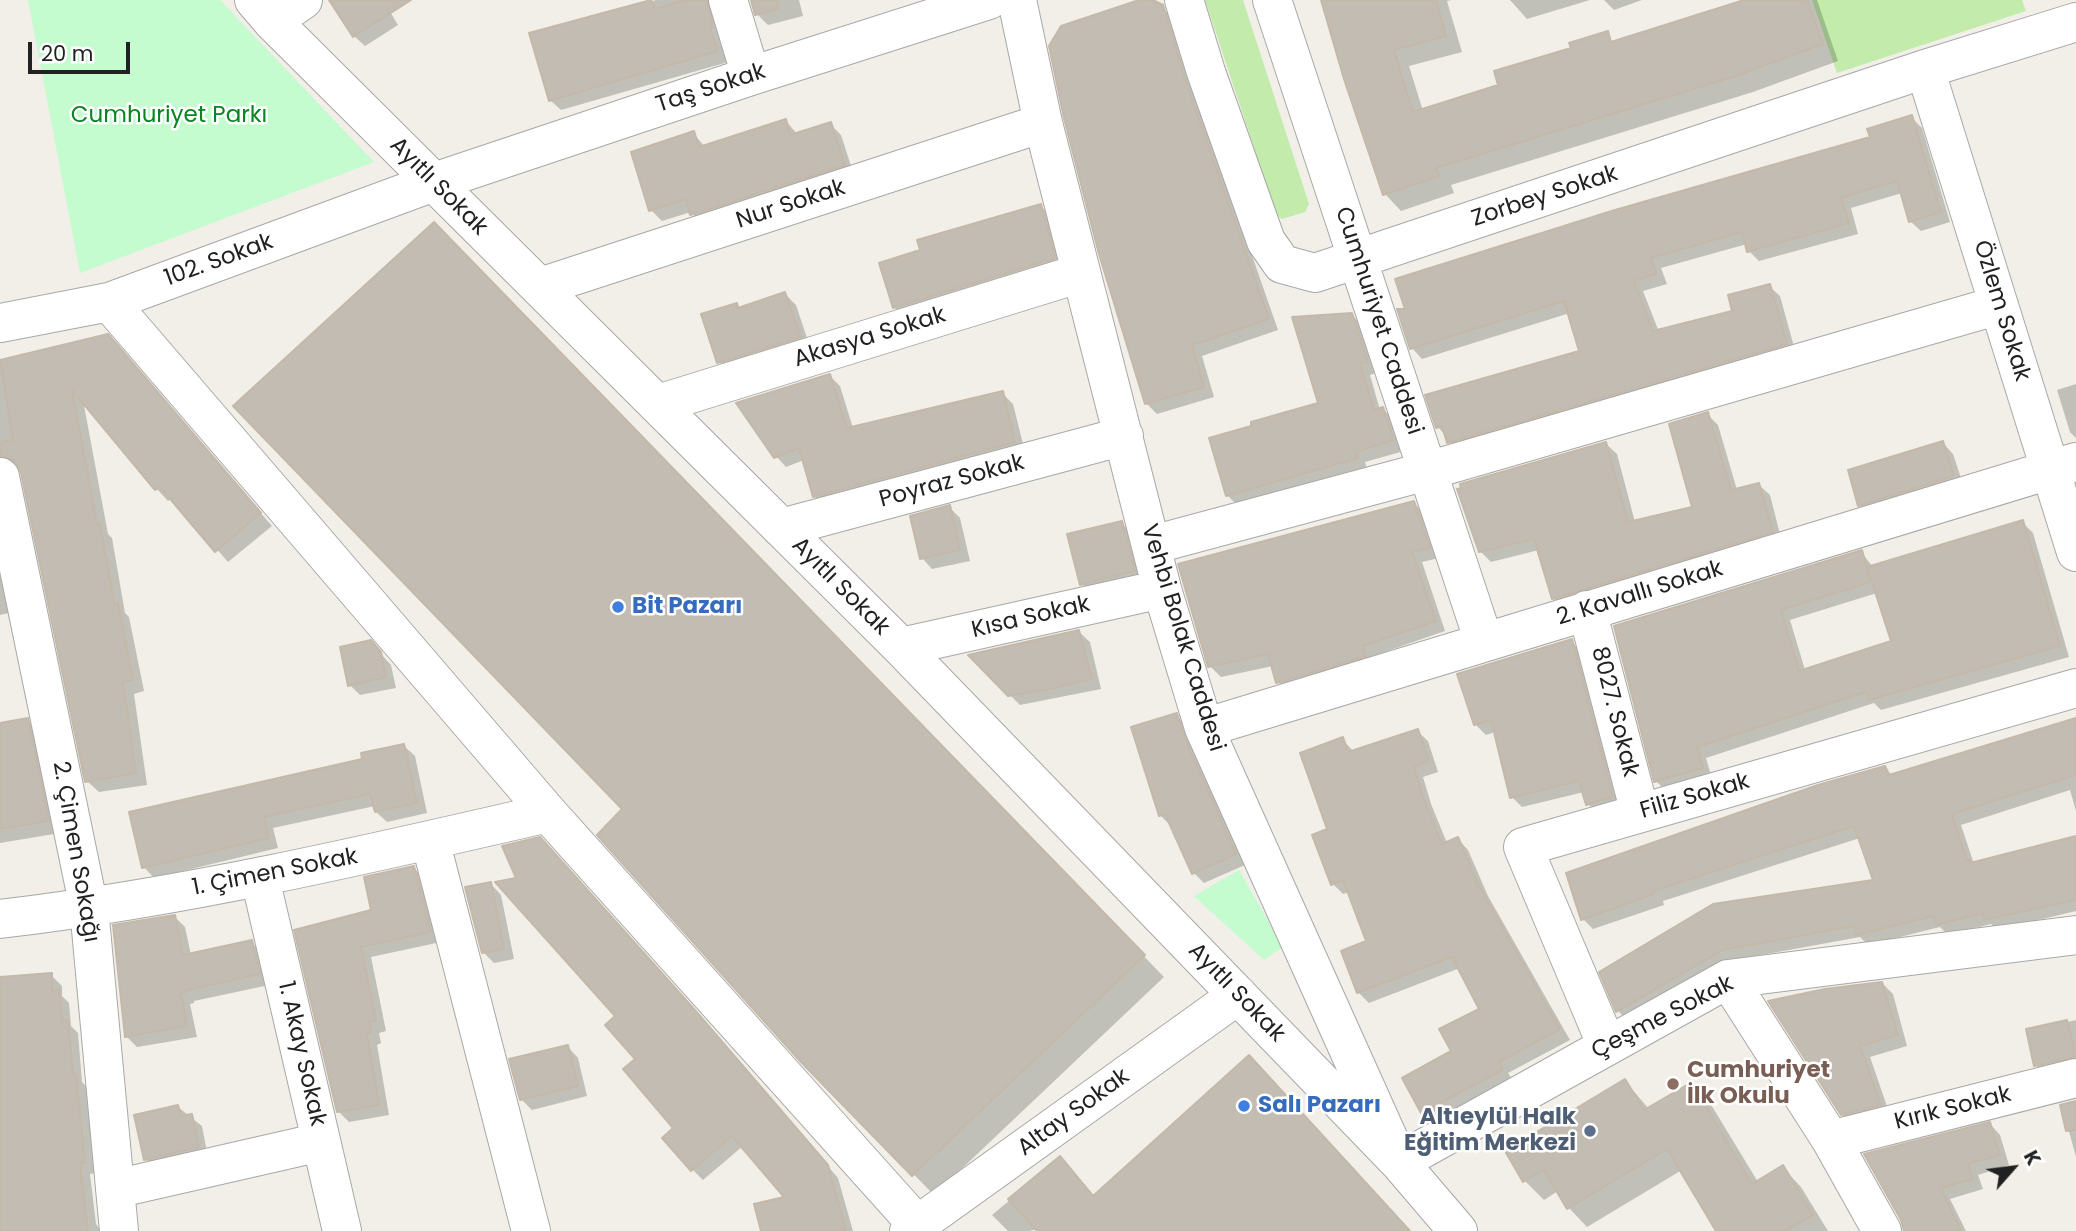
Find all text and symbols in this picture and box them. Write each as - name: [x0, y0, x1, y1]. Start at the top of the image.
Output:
- scale bar: [32, 28, 133, 72]
- text: 20 m: [41, 39, 94, 68]
- street label: Taş Sokak: [653, 58, 769, 120]
- park label: Cumhuriyet Parkı: [71, 102, 267, 130]
- street label: Ayıtlı Sokak: [383, 132, 493, 242]
- street label: Zorbey Sokak: [1468, 160, 1622, 234]
- street label: Nur Sokak: [733, 174, 849, 236]
- street label: Cumhuriyet Caddesi: [1328, 204, 1428, 438]
- street label: 102. Sokak: [161, 229, 277, 293]
- street label: Özlem Sokak: [1966, 237, 2036, 385]
- street label: Akasya Sokak: [791, 302, 949, 374]
- street label: Poyraz Sokak: [876, 449, 1028, 515]
- street label: Vehbi Bolak Caddesi: [1134, 521, 1230, 755]
- street label: Ayıtlı Sokak: [785, 532, 895, 642]
- street label: 2. Kavallı Sokak: [1553, 556, 1727, 632]
- street label: Kısa Sokak: [969, 591, 1093, 645]
- place label: Bit Pazarı: [632, 593, 742, 621]
- marker: Bit Pazarı: [610, 599, 626, 615]
- street label: 8027. Sokak: [1585, 644, 1643, 780]
- street label: 2. Çimen Sokağı: [45, 759, 105, 945]
- street label: Filiz Sokak: [1637, 768, 1753, 826]
- street label: 1. Çimen Sokak: [190, 843, 360, 903]
- street label: Ayıtlı Sokak: [1182, 938, 1290, 1048]
- street label: Çeşme Sokak: [1587, 970, 1739, 1066]
- street label: 1. Akay Sokak: [271, 979, 331, 1129]
- place label: Cumhuriyet İlk Okulu: [1687, 1057, 1830, 1111]
- street label: Altay Sokak: [1013, 1063, 1135, 1163]
- marker: Cumhuriyet İlk Okulu: [1665, 1076, 1681, 1092]
- street label: Kırık Sokak: [1892, 1081, 2014, 1137]
- place label: Salı Pazarı: [1258, 1092, 1381, 1120]
- marker: Salı Pazarı: [1236, 1098, 1252, 1114]
- place label: Altıeylül Halk Eğitim Merkezi: [1404, 1104, 1576, 1158]
- marker: Altıeylül Halk Eğitim Merkezi: [1582, 1123, 1598, 1139]
- north arrow: [1978, 1133, 2048, 1203]
- text: K: [2017, 1146, 2047, 1170]

